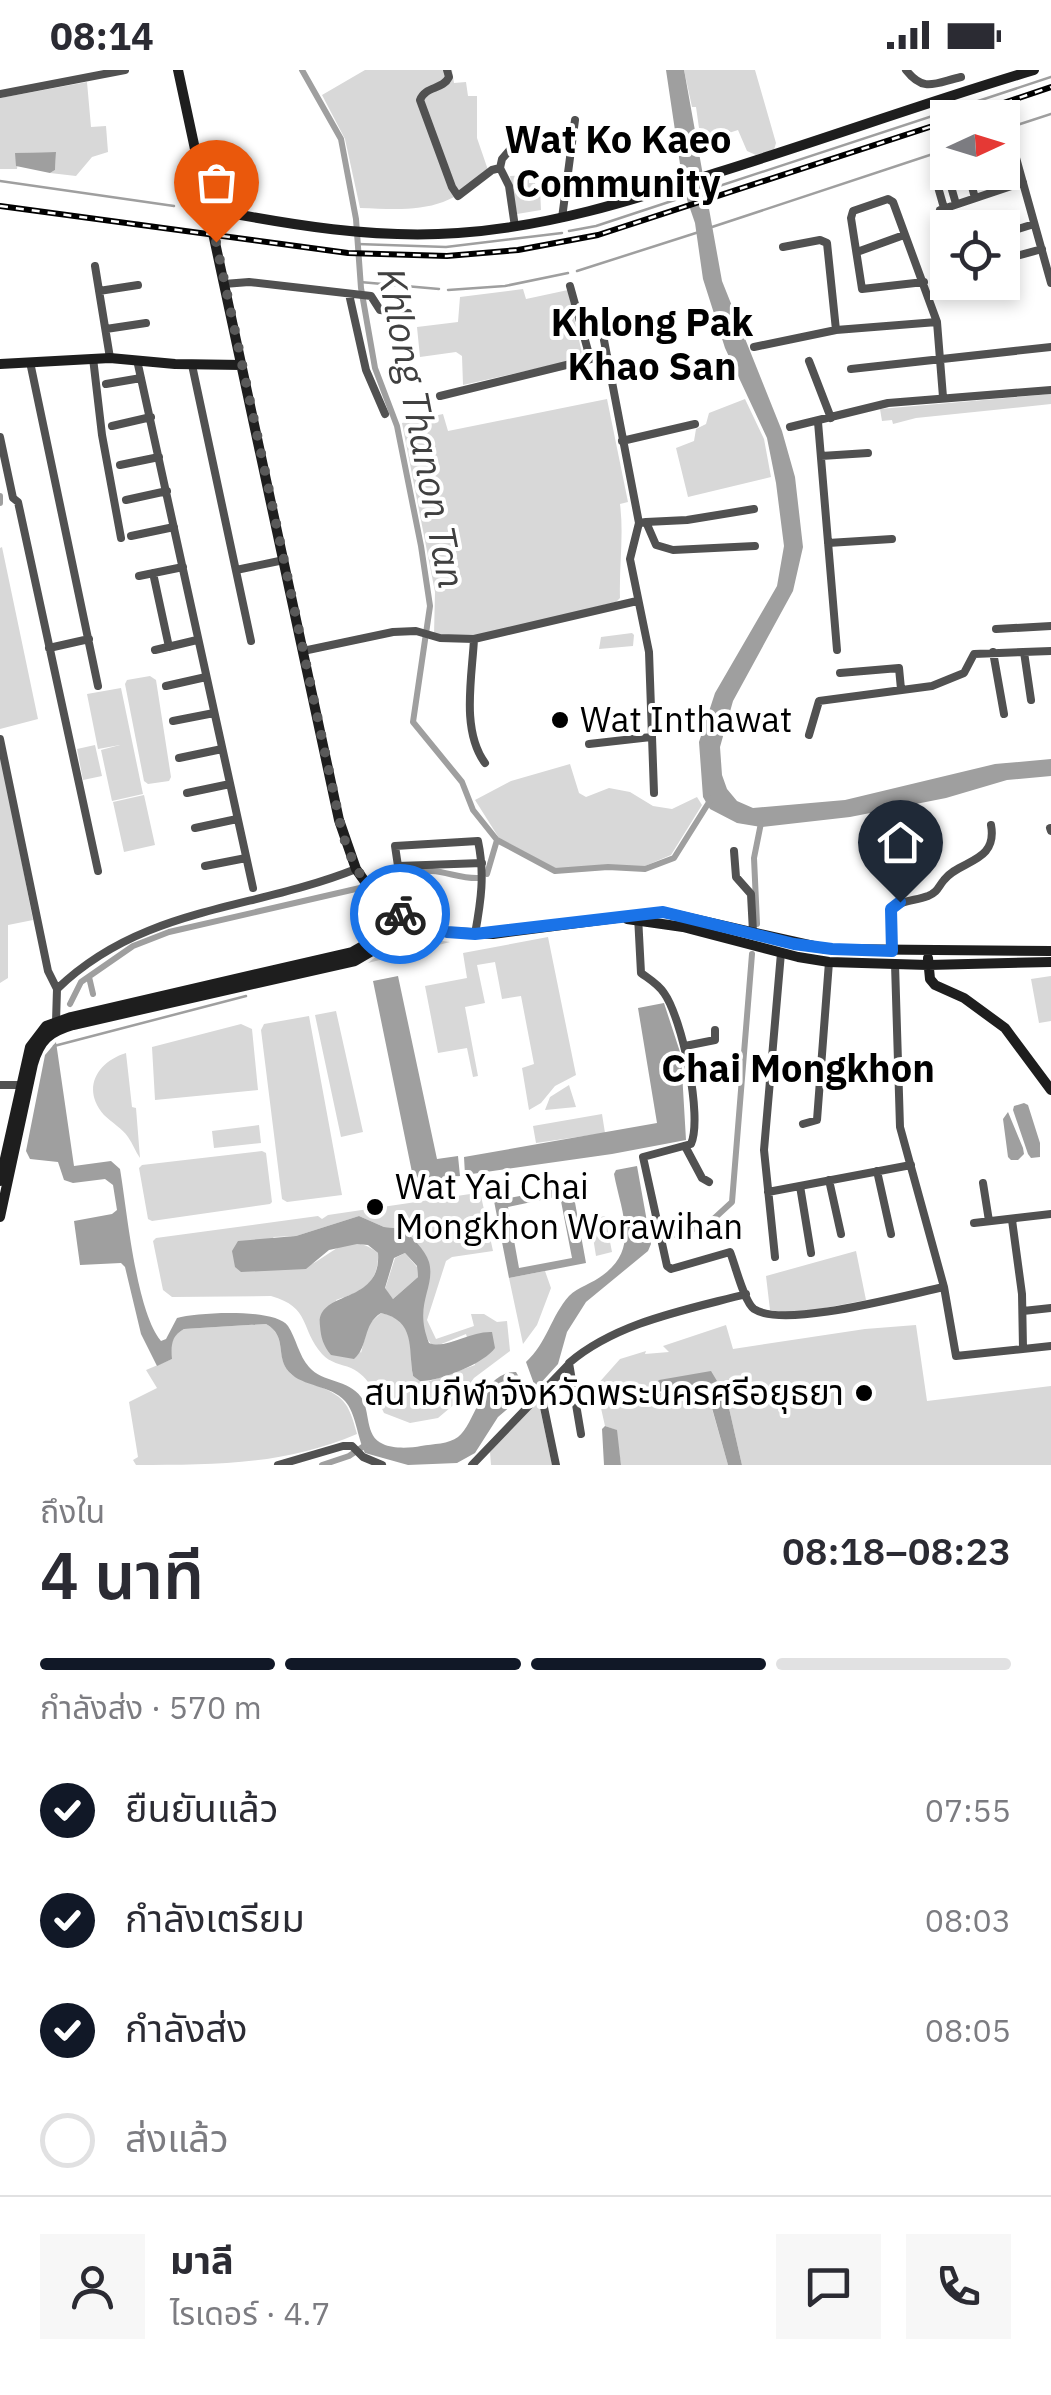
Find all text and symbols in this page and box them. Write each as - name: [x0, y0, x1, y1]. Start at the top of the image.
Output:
- text: 08:14: [50, 11, 154, 60]
- north arrow: [930, 100, 1020, 190]
- map controls: [930, 100, 1020, 300]
- district label: Wat Ko Kaeo Community: [504, 114, 732, 207]
- pin: [174, 140, 259, 243]
- icon: bag: [189, 155, 244, 210]
- button: locate: [930, 210, 1020, 300]
- water label: Khlong Thanon Tan: [367, 263, 478, 592]
- district label: Khlong Pak Khao San: [551, 297, 753, 390]
- place label: Wat Inthawat: [580, 696, 792, 742]
- marker: Wat Inthawat: [549, 709, 571, 731]
- pin: [858, 800, 943, 903]
- icon: home: [873, 815, 928, 870]
- courier: [350, 864, 450, 964]
- icon: bike: [373, 887, 428, 942]
- district label: Chai Mongkhon: [661, 1043, 935, 1092]
- place label: Wat Yai Chai Mongkhon Worawihan: [395, 1163, 743, 1249]
- marker: Wat Yai Chai Mongkhon Worawihan: [364, 1196, 386, 1218]
- place label: สนามกีฬาจังหวัดพระนครศรีอยุธยา: [364, 1369, 844, 1415]
- marker: สนามกีฬาจังหวัดพระนครศรีอยุธยา: [853, 1382, 875, 1404]
- text: ถึงใน: [40, 1490, 105, 1532]
- text: 08:18–08:23: [782, 1526, 1011, 1575]
- text: 4 นาที: [40, 1532, 204, 1617]
- text: กำลังส่ง · 570 m: [40, 1686, 262, 1728]
- icon: check: [40, 1783, 95, 1838]
- text: ยืนยันแล้ว: [125, 1783, 278, 1832]
- text: 07:55: [925, 1789, 1011, 1831]
- icon: check: [40, 1893, 95, 1948]
- text: กำลังเตรียม: [125, 1893, 305, 1942]
- text: 08:03: [925, 1899, 1011, 1941]
- icon: check: [40, 2003, 95, 2058]
- text: กำลังส่ง: [125, 2003, 247, 2052]
- text: 08:05: [925, 2009, 1011, 2051]
- text: ส่งแล้ว: [125, 2113, 229, 2162]
- button: person: [40, 2234, 145, 2339]
- button: chat: [776, 2234, 881, 2339]
- button: phone: [906, 2234, 1011, 2339]
- text: มาลี: [170, 2235, 234, 2284]
- text: ไรเดอร์ · 4.7: [170, 2292, 330, 2334]

